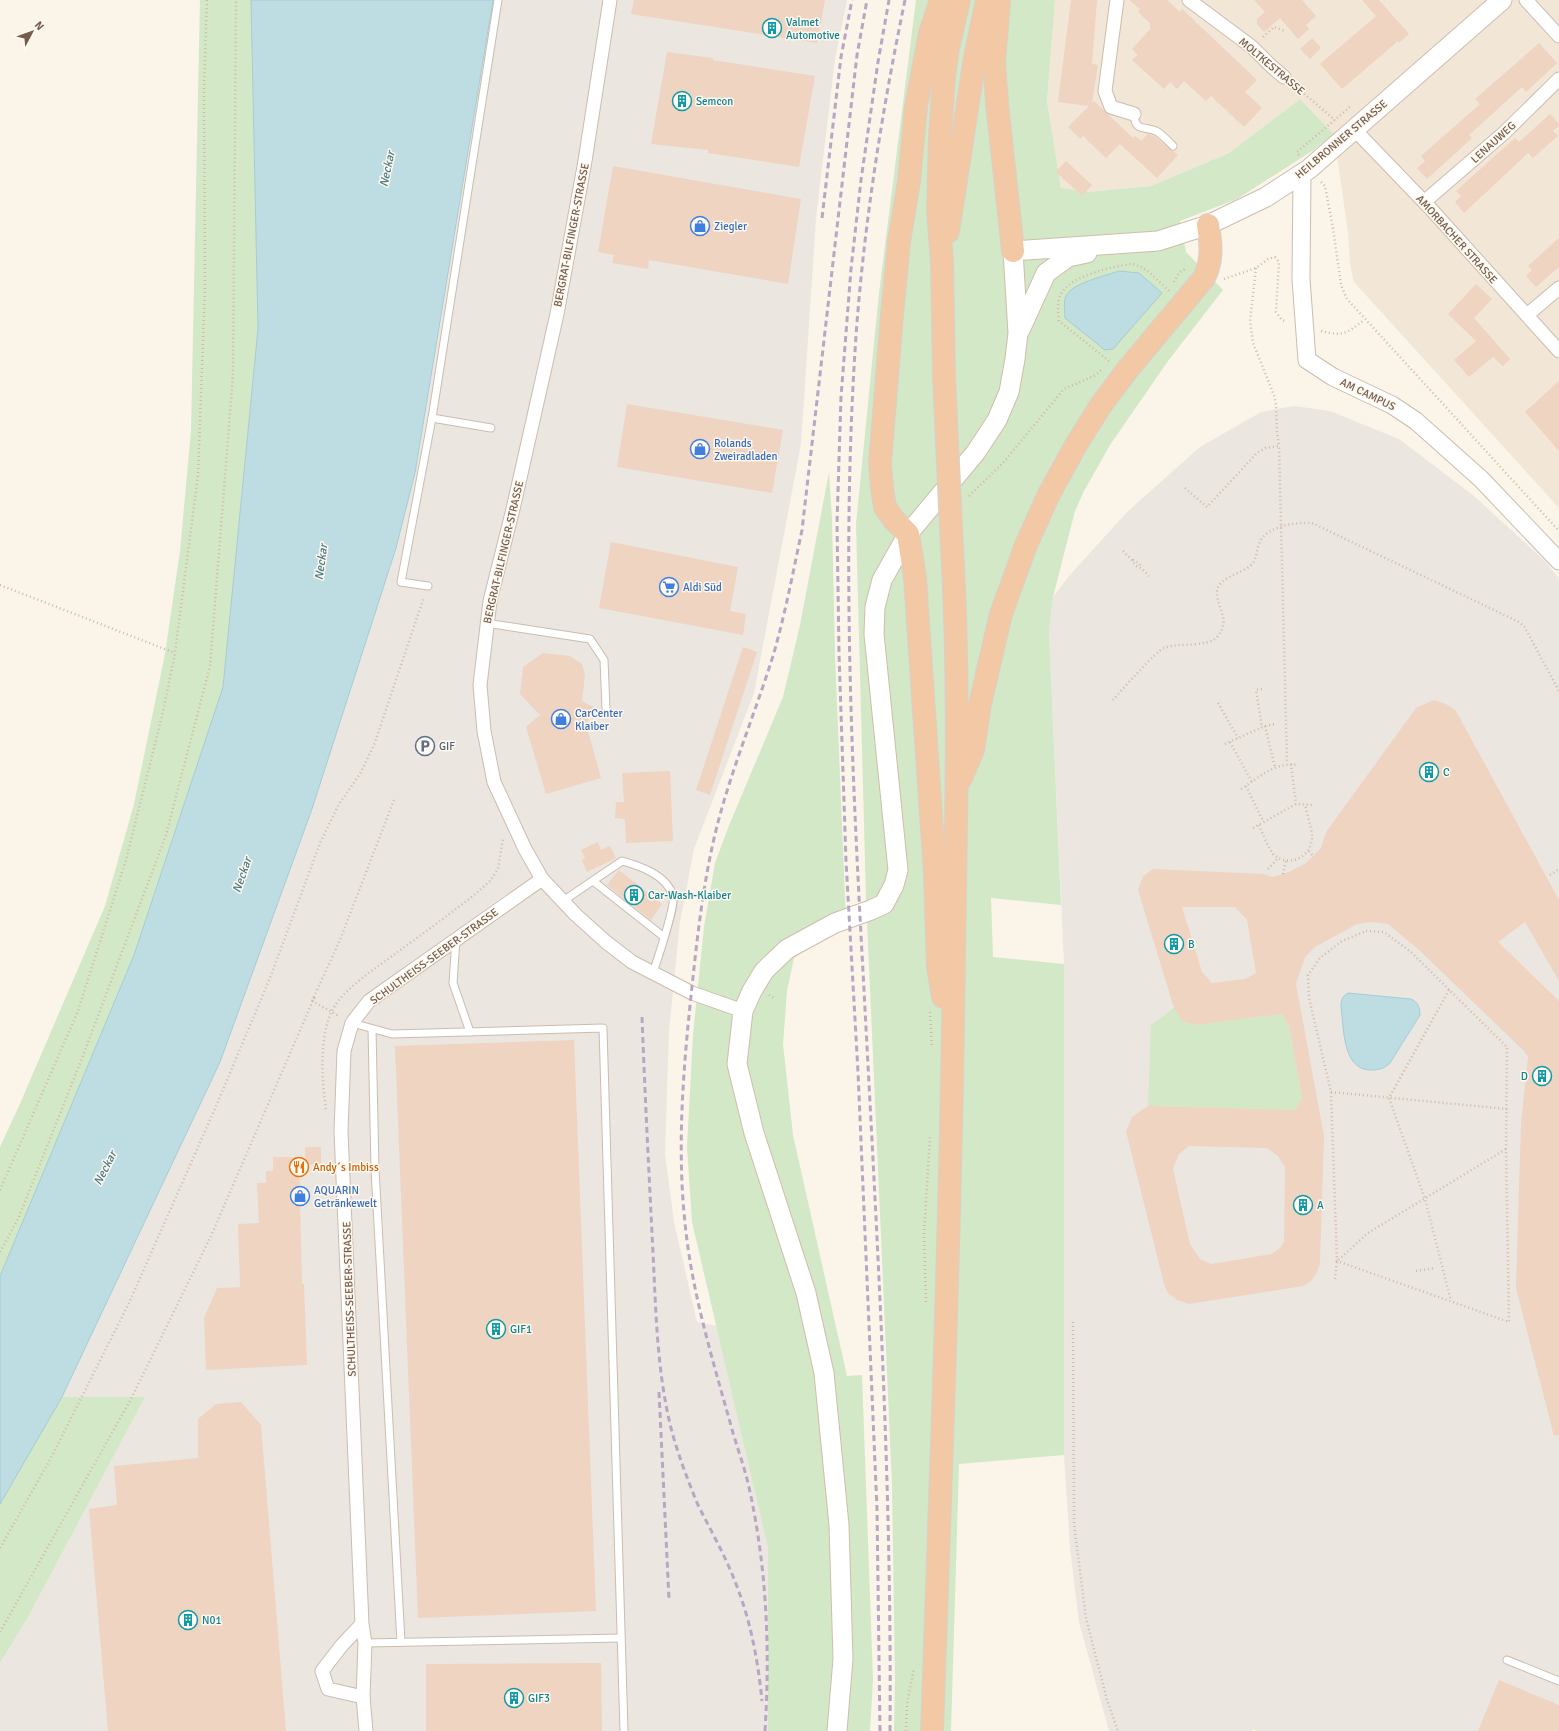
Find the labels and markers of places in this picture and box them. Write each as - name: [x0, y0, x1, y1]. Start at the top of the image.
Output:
- place label: Valmet Automotive: [786, 16, 840, 42]
- building icon: Valmet Automotive: [761, 17, 783, 39]
- building icon: Semcon: [671, 90, 693, 112]
- place label: Semcon: [696, 95, 733, 108]
- shop icon: Ziegler: [689, 215, 711, 237]
- place label: Ziegler: [714, 220, 747, 233]
- place label: Rolands Zweiradladen: [714, 437, 778, 463]
- shop icon: Rolands Zweiradladen: [689, 438, 711, 460]
- supermarket icon: Aldi Süd: [658, 576, 680, 598]
- place label: Aldi Süd: [683, 581, 722, 594]
- place label: CarCenter Klaiber: [575, 707, 623, 733]
- shop icon: CarCenter Klaiber: [550, 708, 572, 730]
- parking icon: GIF: [414, 735, 436, 757]
- place label: GIF: [439, 740, 455, 753]
- building icon: C: [1418, 761, 1440, 783]
- place label: C: [1443, 766, 1450, 779]
- building icon: Car-Wash-Klaiber: [623, 884, 645, 906]
- place label: Car-Wash-Klaiber: [648, 889, 731, 902]
- building icon: B: [1163, 933, 1185, 955]
- place label: B: [1188, 938, 1195, 951]
- building icon: D: [1531, 1065, 1553, 1087]
- place label: D: [1521, 1070, 1528, 1083]
- restaurant icon: Andy´s Imbiss: [288, 1156, 310, 1178]
- place label: Andy´s Imbiss: [313, 1161, 379, 1174]
- place label: AQUARIN Getränkewelt: [314, 1184, 377, 1210]
- shop icon: AQUARIN Getränkewelt: [289, 1185, 311, 1207]
- building icon: A: [1292, 1194, 1314, 1216]
- place label: A: [1317, 1199, 1324, 1212]
- building icon: GIF1: [485, 1318, 507, 1340]
- place label: GIF1: [510, 1323, 532, 1336]
- building icon: N01: [177, 1609, 199, 1631]
- place label: N01: [202, 1614, 221, 1627]
- building icon: GIF3: [503, 1687, 525, 1709]
- place label: GIF3: [528, 1692, 550, 1705]

